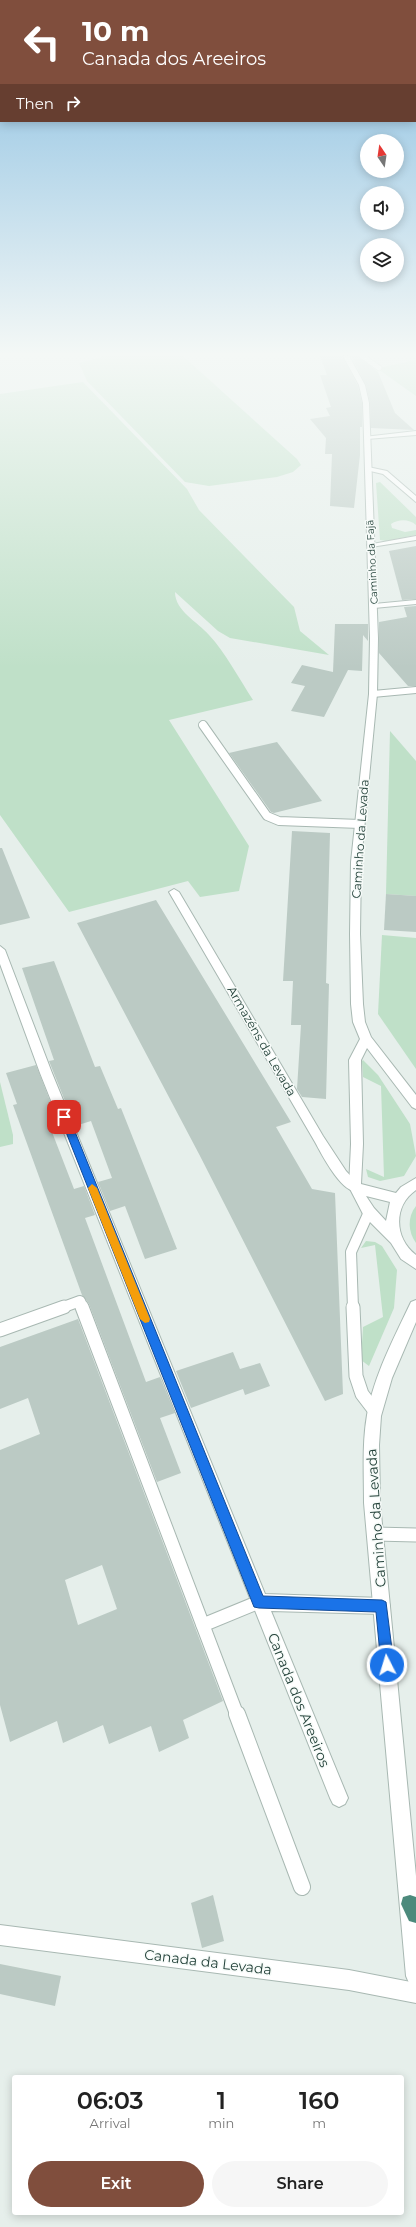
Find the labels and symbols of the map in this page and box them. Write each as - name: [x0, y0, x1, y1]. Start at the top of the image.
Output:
- north arrow: [360, 134, 404, 178]
- street label: Caminho da Fajã: [363, 519, 381, 605]
- street label: Caminho da Levada: [348, 779, 372, 899]
- street label: Armazéns da Levada: [224, 983, 300, 1099]
- pin: [47, 1100, 81, 1134]
- street label: Caminho da Levada: [362, 1448, 390, 1588]
- street label: Canada dos Areeiros: [264, 1630, 334, 1770]
- position arrow: [366, 1644, 408, 1686]
- street label: Canada da Levada: [143, 1945, 273, 1979]

